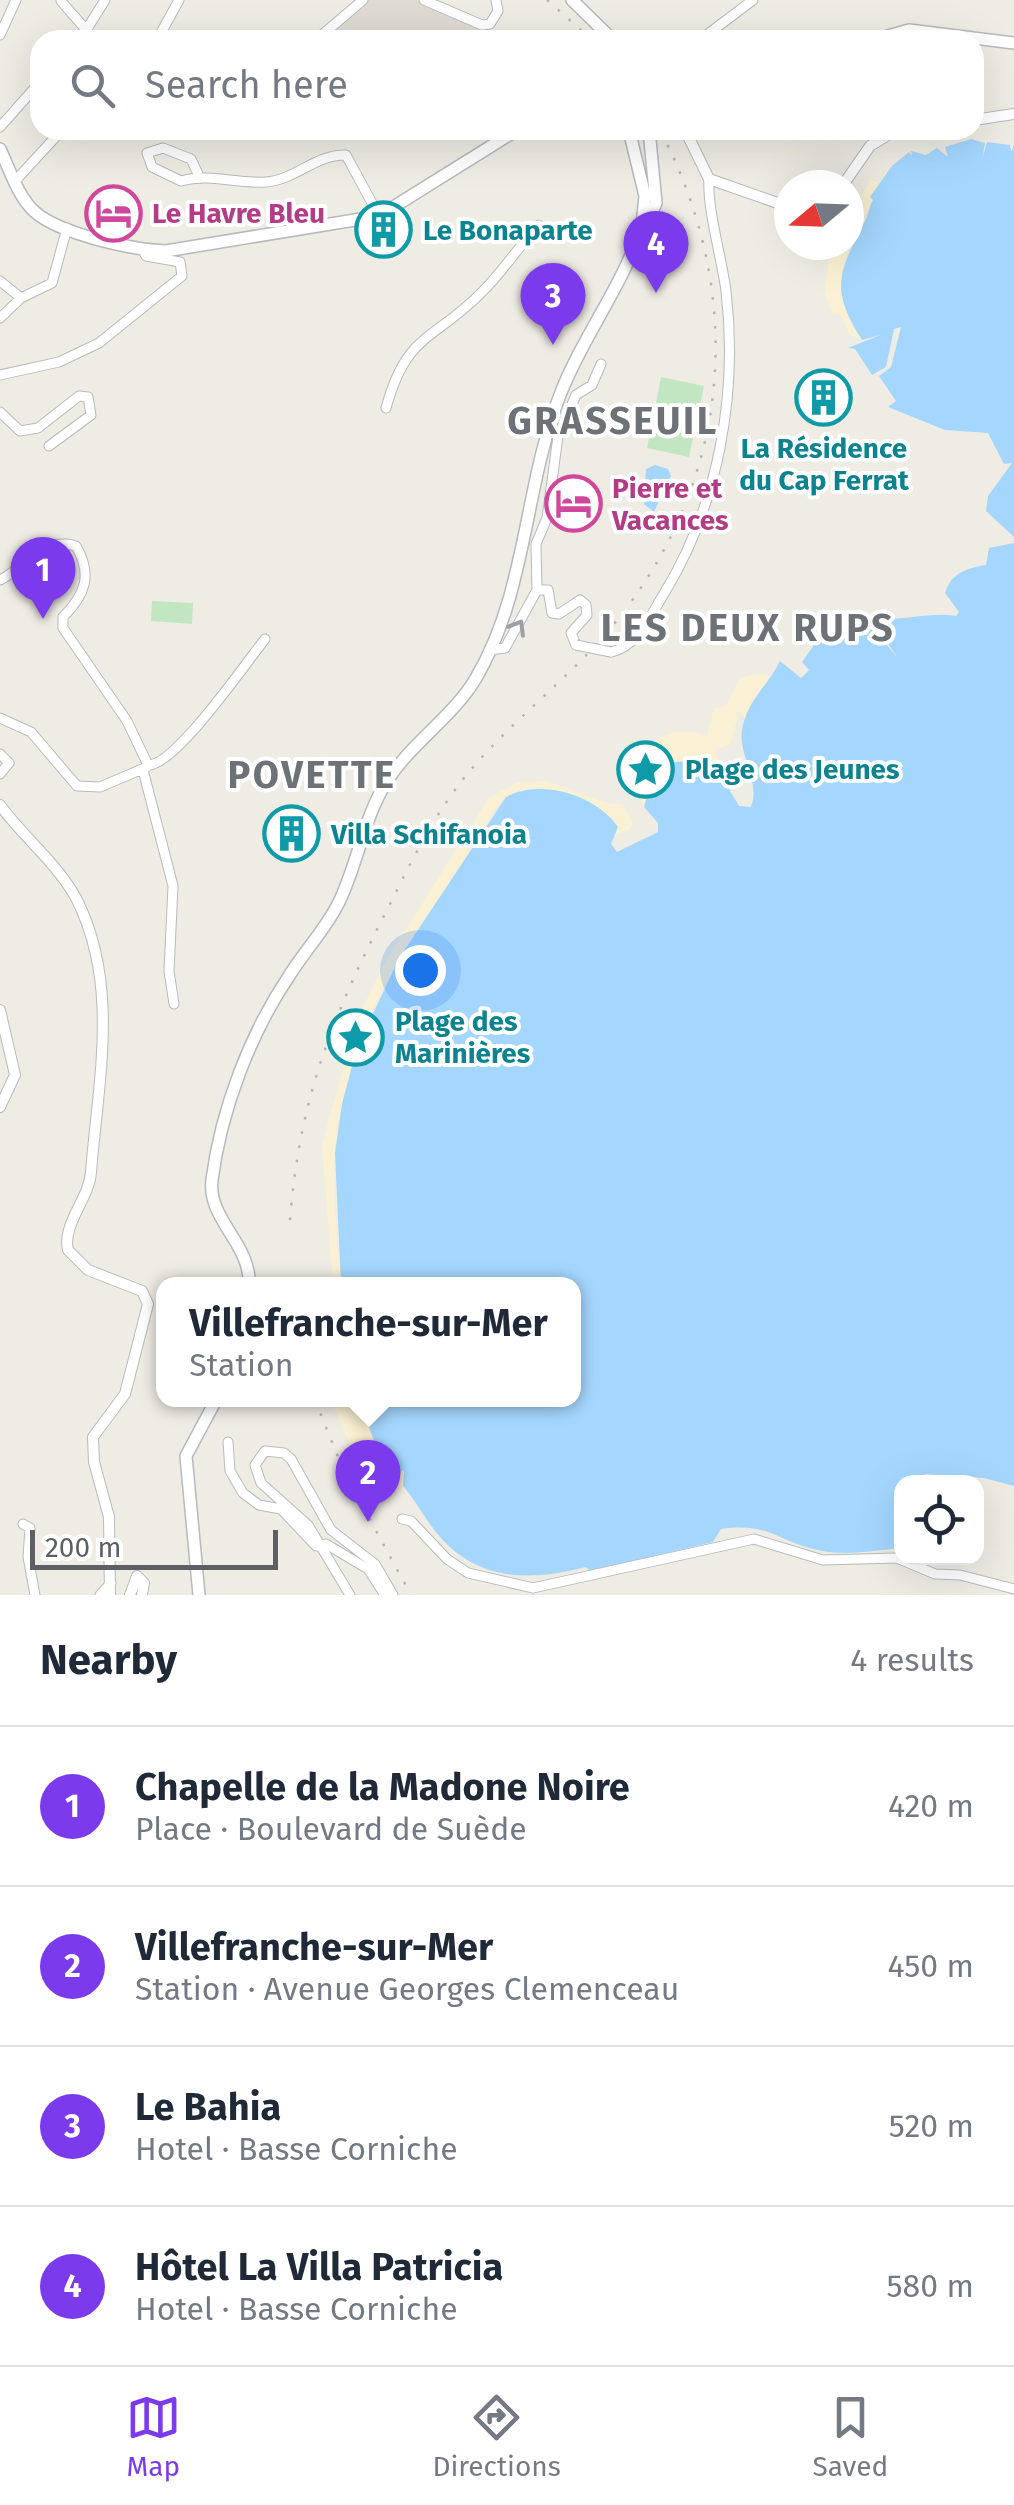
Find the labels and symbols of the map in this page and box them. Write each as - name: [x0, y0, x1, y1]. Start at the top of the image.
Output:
- north arrow: [774, 170, 864, 260]
- hotel icon: Le Havre Bleu: [83, 183, 143, 243]
- place label: Le Havre Bleu: [152, 197, 325, 230]
- building icon: Le Bonaparte: [354, 200, 414, 260]
- pin: 4: [624, 210, 688, 293]
- place label: Le Bonaparte: [423, 214, 593, 247]
- pin: 3: [520, 262, 586, 345]
- building icon: La Résidence du Cap Ferrat: [794, 367, 854, 427]
- district label: GRASSEUIL: [507, 398, 719, 444]
- place label: La Résidence du Cap Ferrat: [739, 432, 910, 497]
- place label: Pierre et Vacances: [611, 472, 729, 537]
- hotel icon: Pierre et Vacances: [543, 474, 603, 534]
- pin: 1: [10, 536, 76, 619]
- district label: LES DEUX RUPS: [601, 605, 895, 651]
- one-way arrow: [506, 620, 525, 638]
- place icon: Plage des Jeunes: [616, 739, 676, 799]
- district label: POVETTE: [227, 752, 397, 798]
- place label: Plage des Jeunes: [685, 753, 900, 786]
- building icon: Villa Schifanoia: [262, 804, 322, 864]
- place label: Villa Schifanoia: [330, 818, 527, 851]
- your location: [395, 945, 446, 996]
- place label: Plage des Marinières: [395, 1005, 530, 1070]
- place icon: Plage des Marinières: [326, 1007, 386, 1067]
- pin: 2: [336, 1440, 400, 1522]
- scale bar: [30, 1525, 278, 1570]

